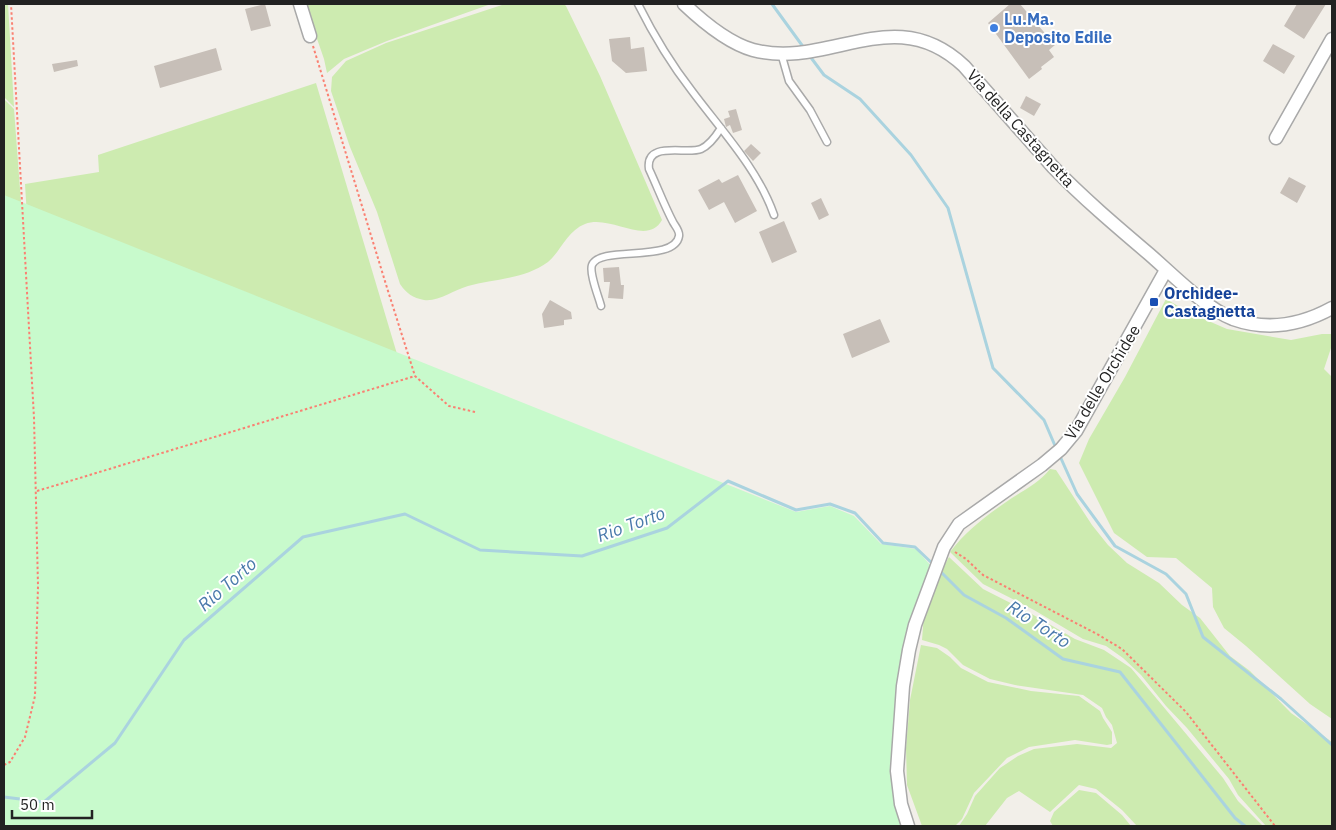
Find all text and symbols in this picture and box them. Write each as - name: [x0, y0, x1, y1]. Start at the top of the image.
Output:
- place label: Lu.Ma. Deposito Edile: [1004, 9, 1112, 47]
- marker: Lu.Ma. Deposito Edile: [988, 22, 1000, 34]
- street label: Via della Castagnetta: [963, 65, 1079, 191]
- place label: Orchidee- Castagnetta: [1164, 283, 1255, 321]
- marker: Orchidee- Castagnetta: [1148, 296, 1160, 308]
- street label: Via delle Orchidee: [1060, 321, 1144, 443]
- water label: Rio Torto: [594, 501, 668, 547]
- water label: Rio Torto: [193, 552, 261, 616]
- water label: Rio Torto: [1003, 595, 1075, 653]
- scale bar: [12, 788, 92, 820]
- text: 50 m: [20, 795, 55, 814]

